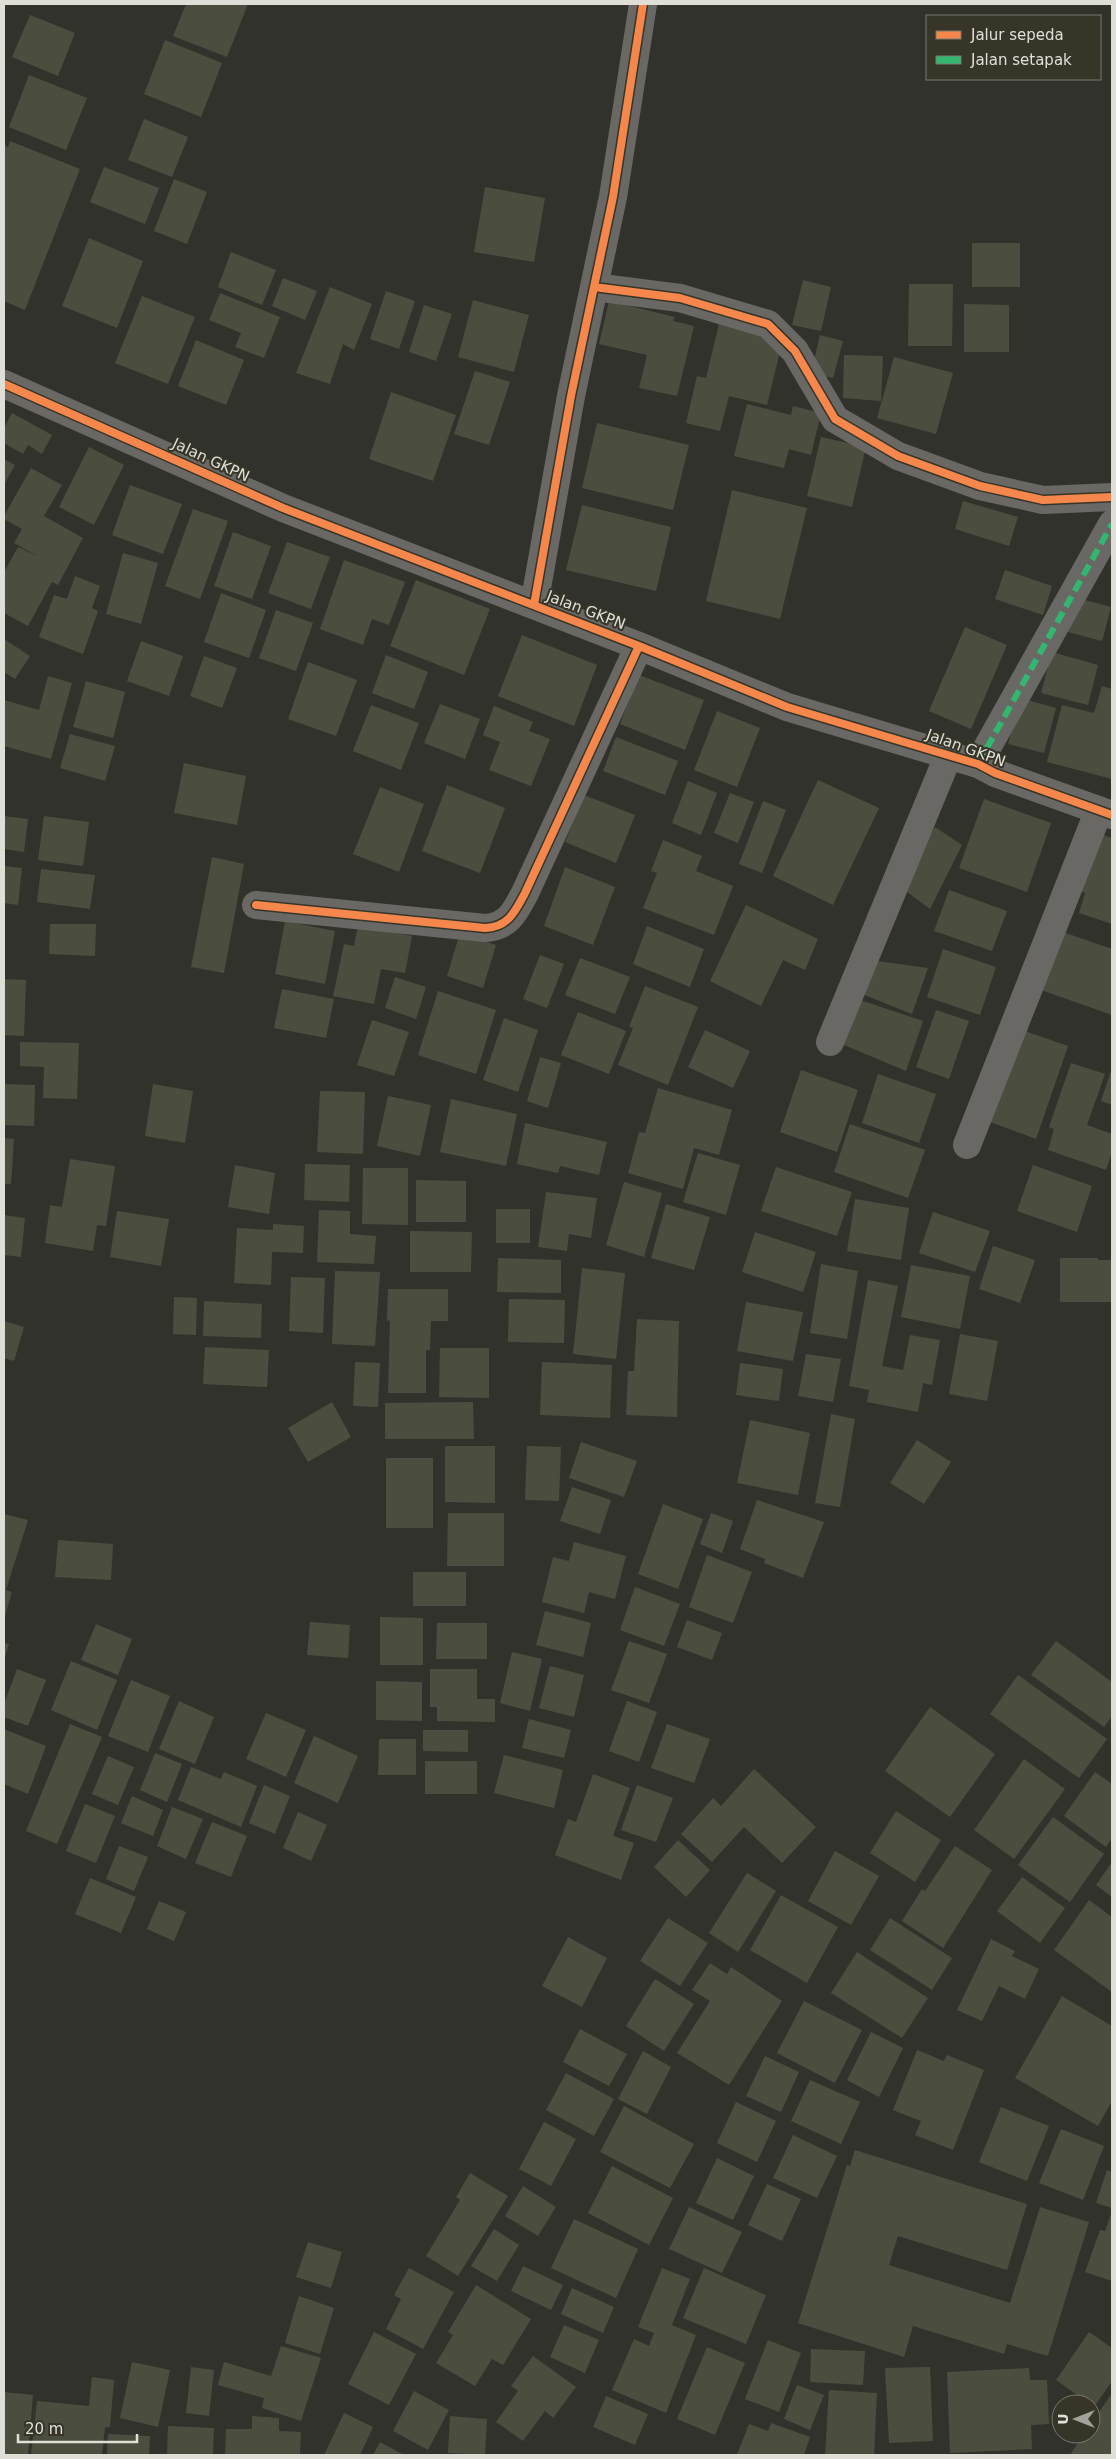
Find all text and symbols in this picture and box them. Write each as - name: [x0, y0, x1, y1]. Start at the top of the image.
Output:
- legend: [926, 15, 1101, 80]
- text: Jalur sepeda: [970, 26, 1064, 44]
- text: Jalan setapak: [970, 51, 1072, 69]
- street label: Jalan GKPN: [169, 434, 252, 486]
- street label: Jalan GKPN: [543, 586, 628, 633]
- street label: Jalan GKPN: [923, 725, 1008, 771]
- north arrow: [1051, 2394, 1101, 2444]
- scale bar: [18, 2412, 136, 2444]
- text: U: [1055, 2413, 1071, 2425]
- text: 20 m: [25, 2420, 63, 2438]

